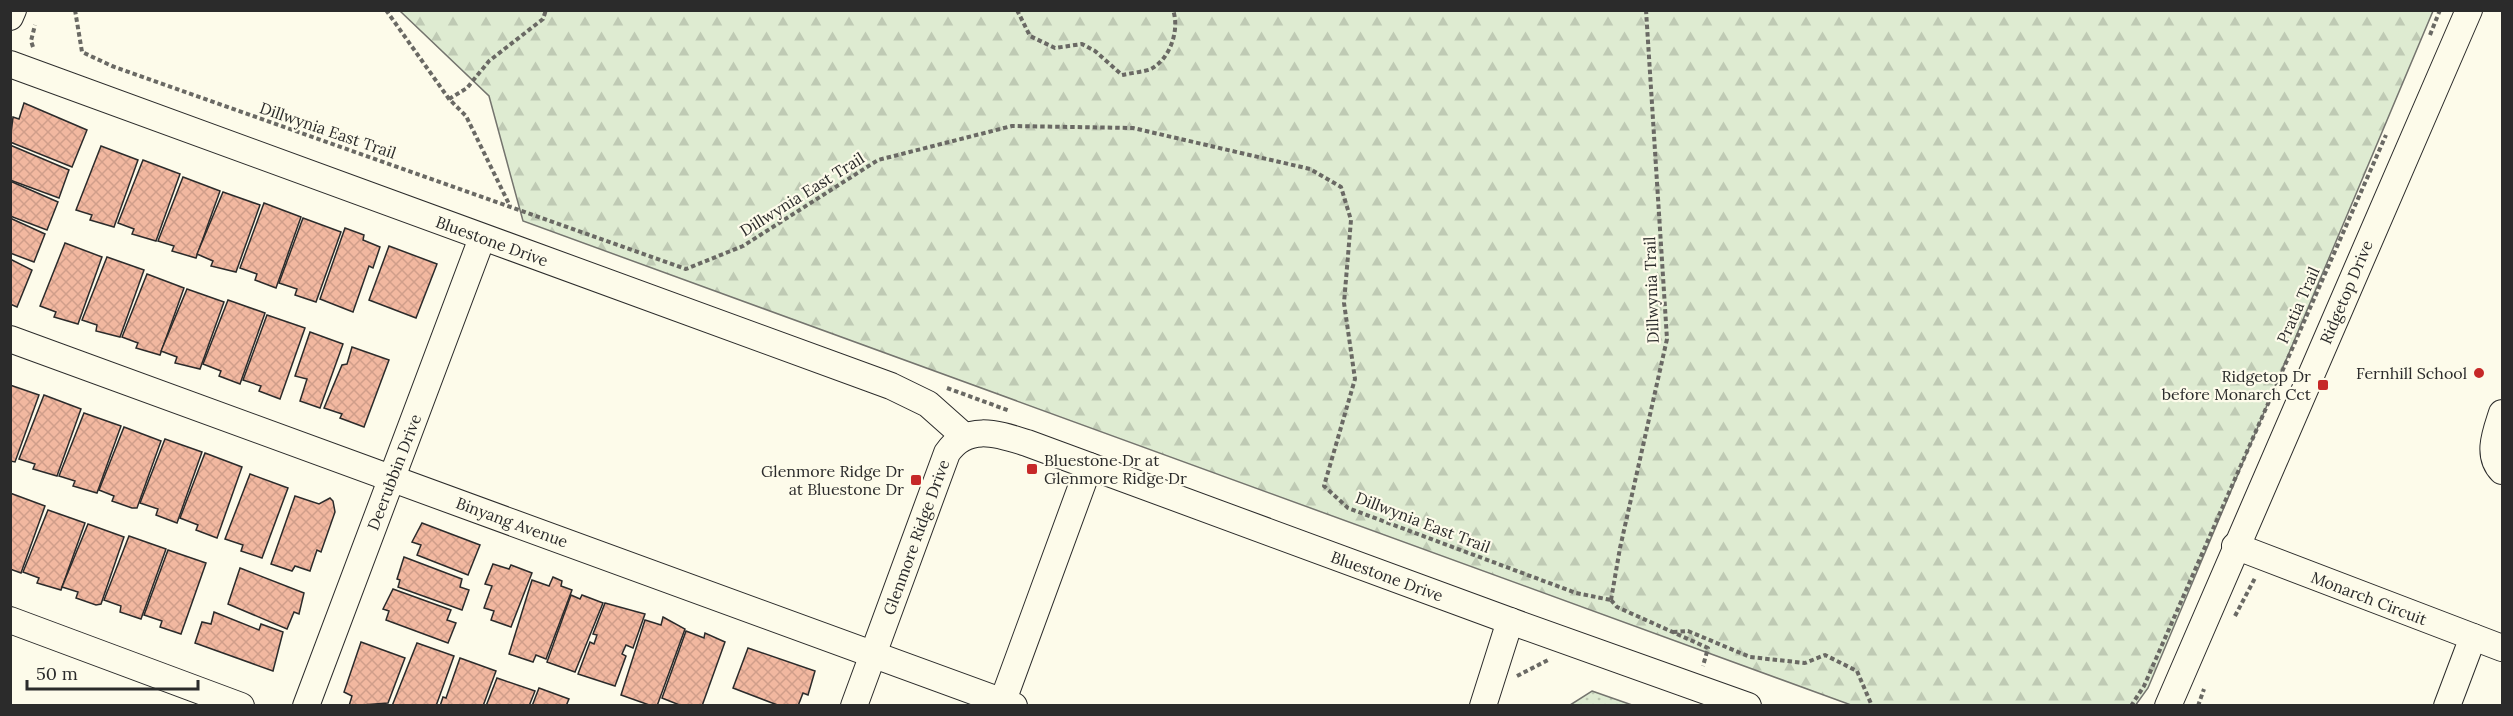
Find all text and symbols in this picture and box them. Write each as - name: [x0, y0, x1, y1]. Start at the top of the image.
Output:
- street label: Dillwynia East Trail: [257, 97, 399, 163]
- street label: Dillwynia East Trail: [736, 148, 868, 240]
- street label: Bluestone Drive: [433, 211, 551, 271]
- street label: Dillwynia Trail: [1639, 236, 1663, 344]
- street label: Ridgetop Drive: [2315, 237, 2377, 347]
- street label: Pratia Trail: [2272, 264, 2324, 346]
- place label: Fernhill School: [2356, 363, 2467, 383]
- place label: Ridgetop Dr before Monarch Cct: [2162, 366, 2312, 404]
- marker: Fernhill School: [2472, 366, 2486, 380]
- marker: Ridgetop Dr before Monarch Cct: [2316, 378, 2330, 392]
- street label: Deerubbin Drive: [363, 411, 425, 533]
- place label: Bluestone Dr at Glenmore Ridge Dr: [1044, 450, 1187, 488]
- street label: Glenmore Ridge Drive: [879, 456, 954, 618]
- place label: Glenmore Ridge Dr at Bluestone Dr: [761, 461, 904, 499]
- marker: Bluestone Dr at Glenmore Ridge Dr: [1025, 462, 1039, 476]
- marker: Glenmore Ridge Dr at Bluestone Dr: [909, 473, 923, 487]
- street label: Dillwynia East Trail: [1353, 487, 1493, 557]
- street label: Binyang Avenue: [453, 492, 571, 552]
- street label: Bluestone Drive: [1328, 546, 1446, 606]
- street label: Monarch Circuit: [2308, 567, 2431, 630]
- scale bar: [27, 653, 198, 691]
- text: 50 m: [36, 662, 78, 685]

